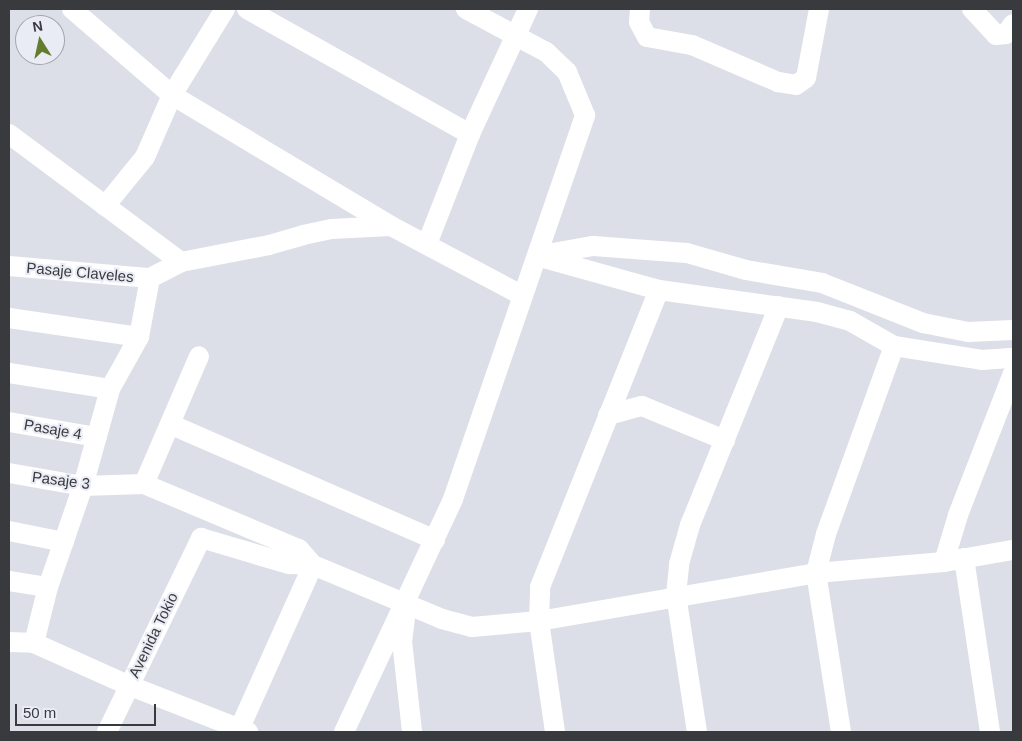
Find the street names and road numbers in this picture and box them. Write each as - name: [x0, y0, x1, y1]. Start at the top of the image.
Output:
- street label: Pasaje Claveles: [26, 258, 134, 286]
- street label: Pasaje 4: [23, 415, 83, 443]
- street label: Pasaje 3: [31, 468, 91, 492]
- street label: Avenida Tokio: [125, 589, 181, 681]

